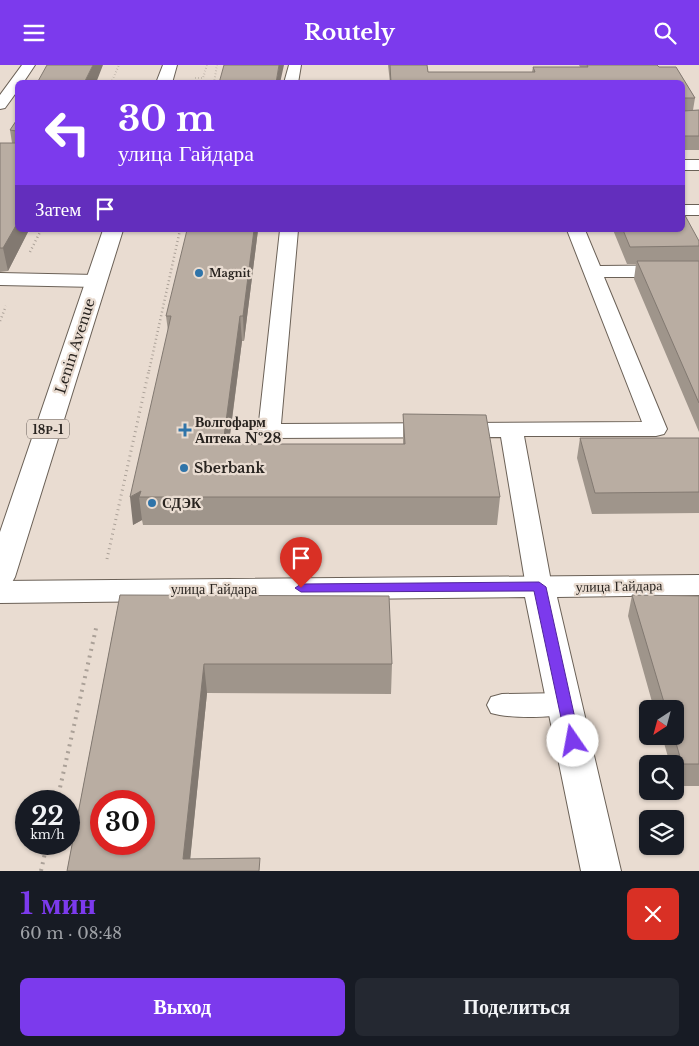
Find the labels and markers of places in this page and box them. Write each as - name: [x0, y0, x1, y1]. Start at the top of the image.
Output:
- place label: Magnit: [209, 266, 252, 280]
- marker: Magnit: [193, 267, 205, 279]
- place label: Волгофарм Аптека №28: [195, 413, 281, 447]
- marker: Волгофарм Аптека №28: [179, 424, 191, 436]
- place label: Sberbank: [194, 459, 266, 477]
- marker: Sberbank: [178, 462, 190, 474]
- place label: СДЭК: [162, 494, 202, 512]
- marker: СДЭК: [146, 497, 158, 509]
- pin: [280, 537, 322, 588]

